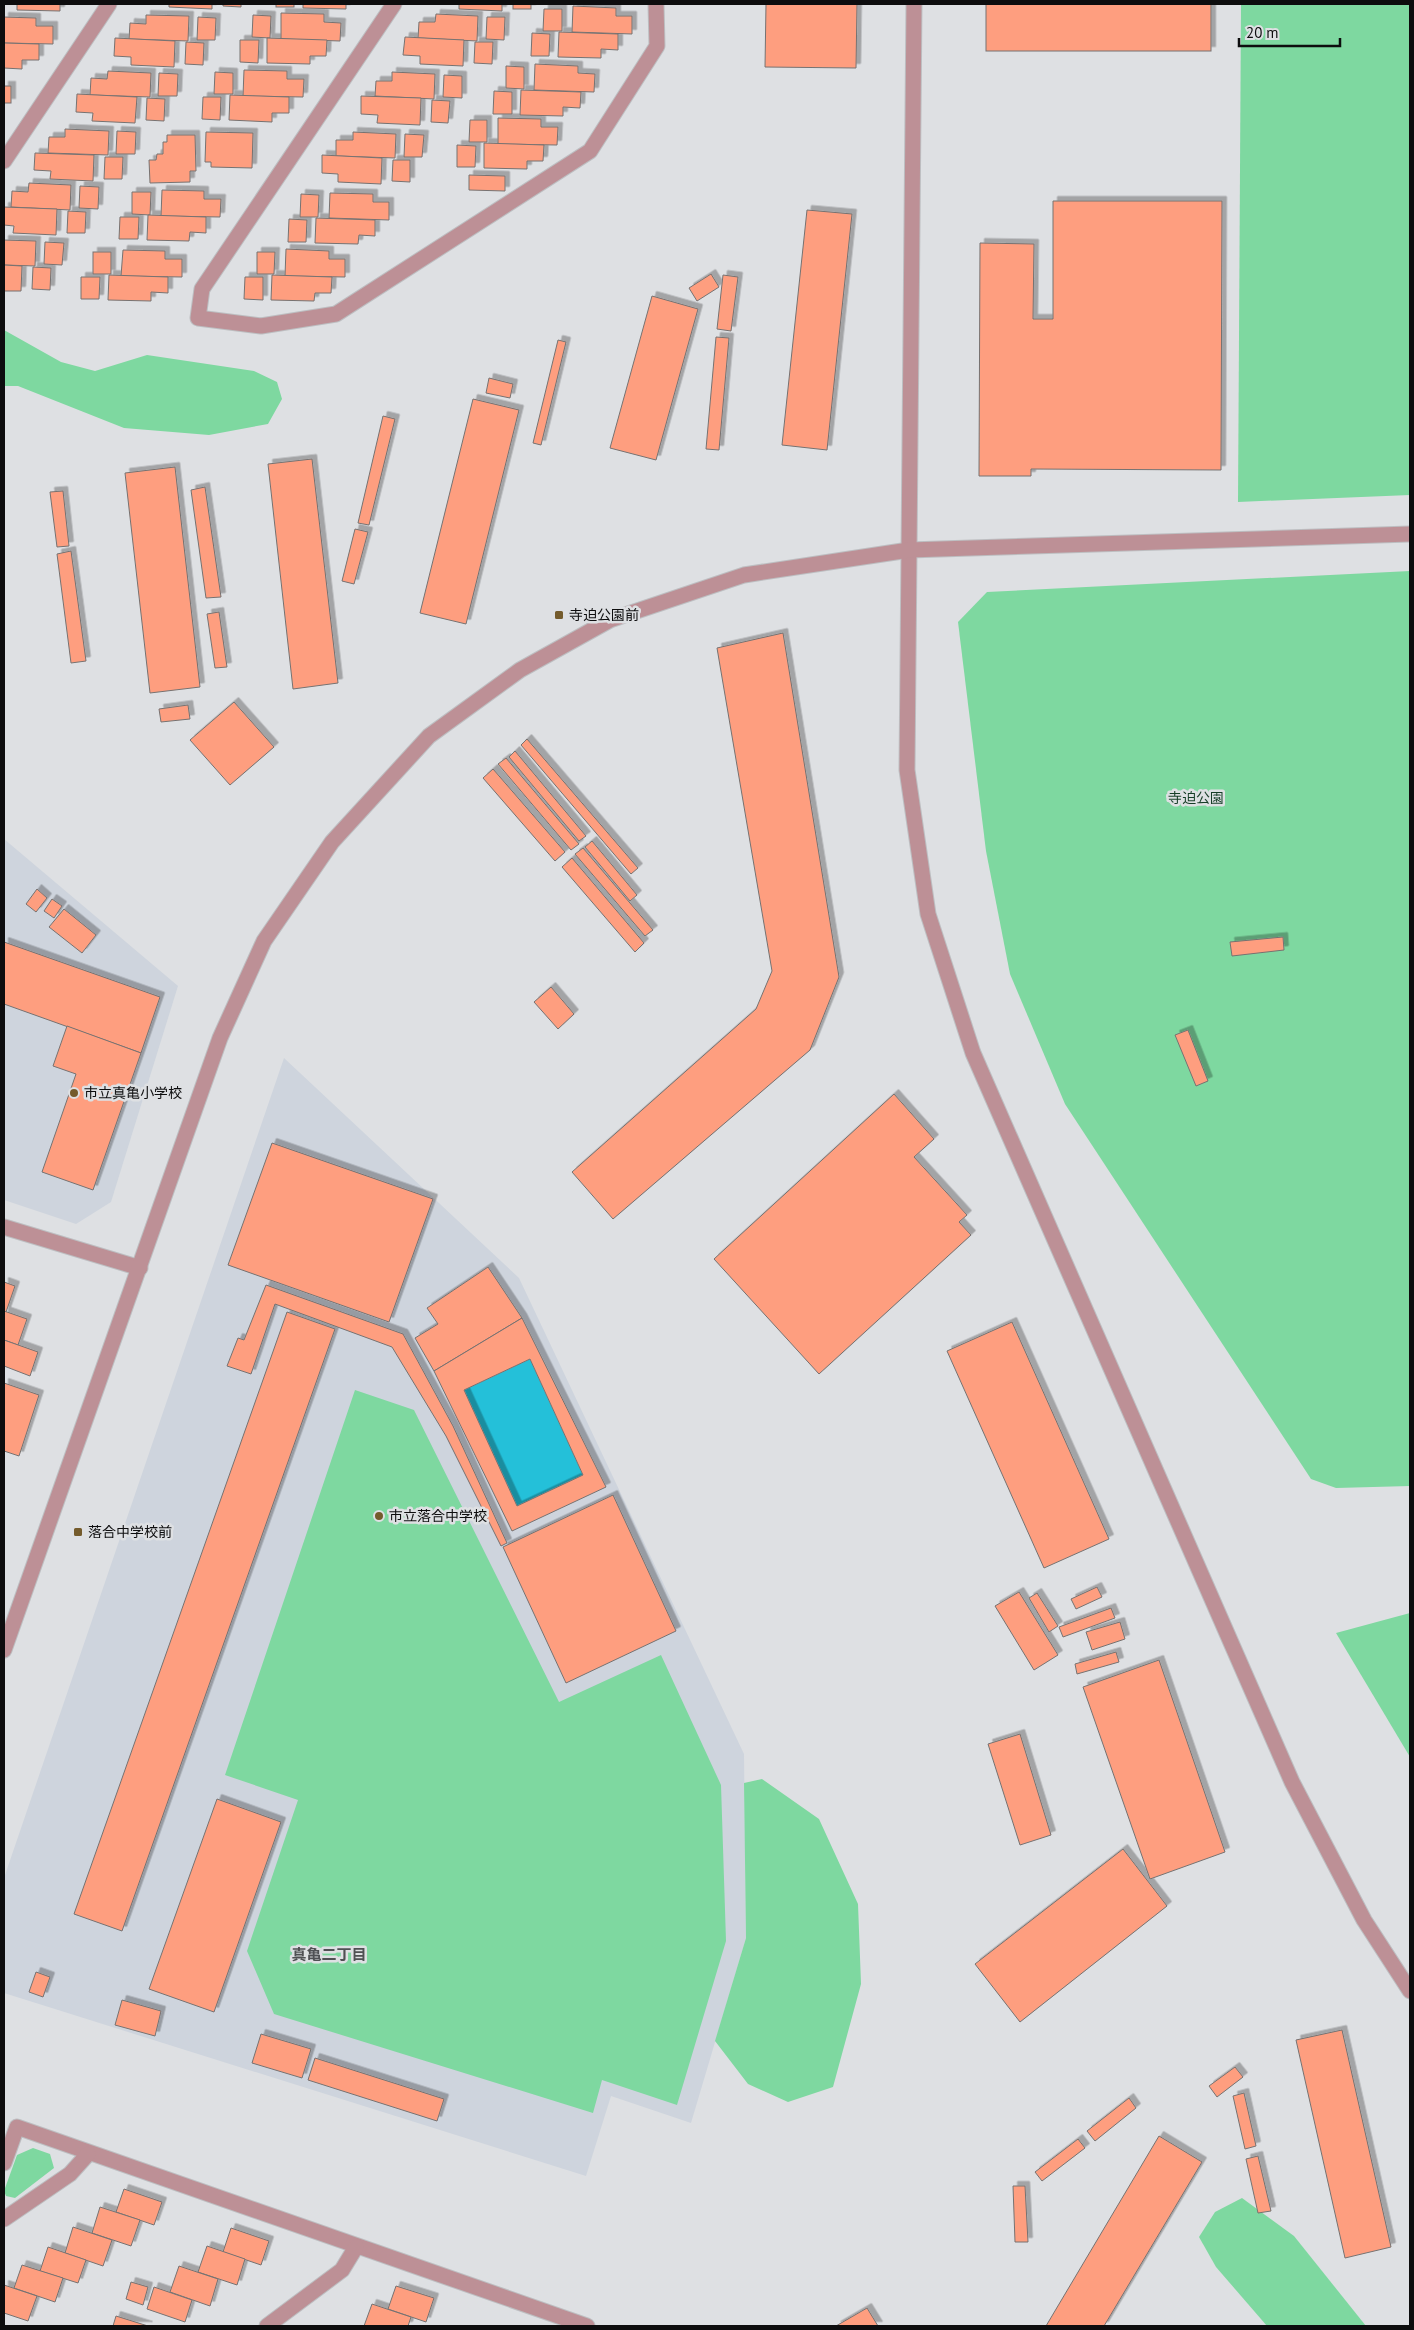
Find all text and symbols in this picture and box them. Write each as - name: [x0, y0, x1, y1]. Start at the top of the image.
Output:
- scale bar: [1239, 15, 1340, 47]
- text: 20 m: [1246, 23, 1279, 42]
- place label: 寺迫公園前: [569, 606, 639, 624]
- marker: 寺迫公園前: [553, 609, 565, 621]
- park label: 寺迫公園: [1168, 789, 1224, 807]
- place label: 市立真亀小学校: [84, 1084, 182, 1102]
- marker: 市立真亀小学校: [68, 1087, 80, 1099]
- place label: 市立落合中学校: [389, 1507, 487, 1525]
- marker: 市立落合中学校: [373, 1510, 385, 1522]
- place label: 落合中学校前: [88, 1523, 172, 1541]
- marker: 落合中学校前: [72, 1526, 84, 1538]
- district label: 真亀二丁目: [291, 1945, 367, 1964]

